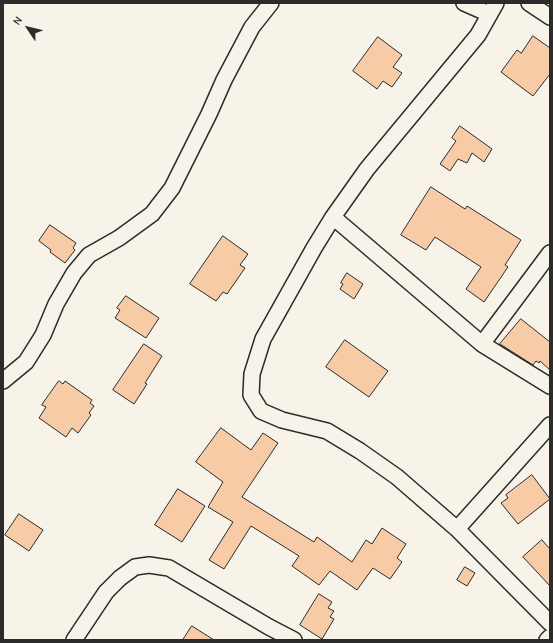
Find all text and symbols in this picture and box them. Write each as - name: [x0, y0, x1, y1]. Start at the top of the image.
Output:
- north arrow: [8, 8, 48, 48]
- text: N: [10, 14, 25, 28]

